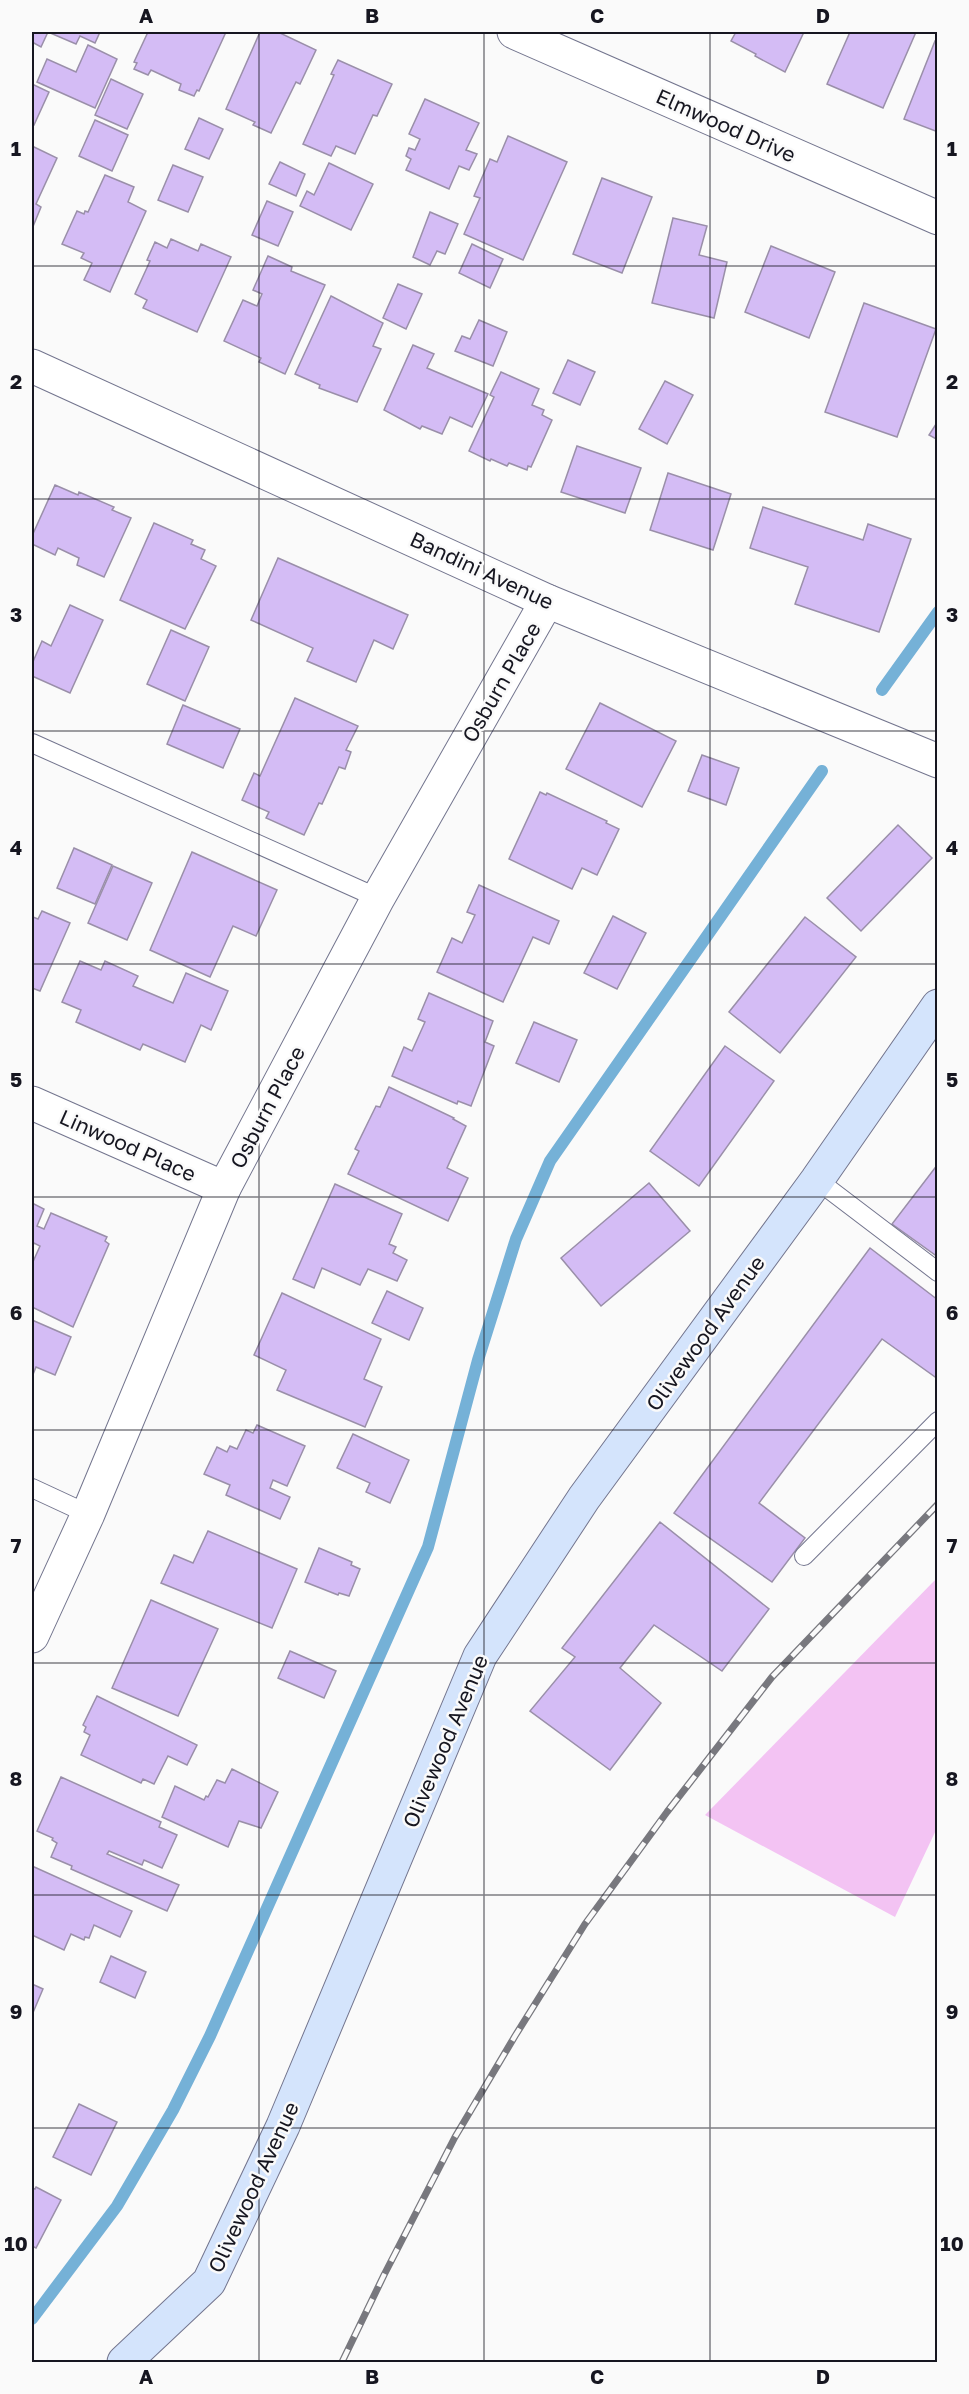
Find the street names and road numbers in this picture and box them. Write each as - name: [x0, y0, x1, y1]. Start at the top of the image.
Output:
- street label: Elmwood Drive: [652, 83, 800, 167]
- street label: Bandini Avenue: [406, 525, 558, 615]
- street label: Osburn Place: [456, 617, 546, 747]
- street label: Osburn Place: [224, 1041, 310, 1173]
- street label: Linwood Place: [56, 1103, 200, 1187]
- street label: Olivewood Avenue: [640, 1250, 770, 1416]
- street label: Olivewood Avenue: [397, 1651, 493, 1831]
- street label: Olivewood Avenue: [202, 2097, 304, 2277]

